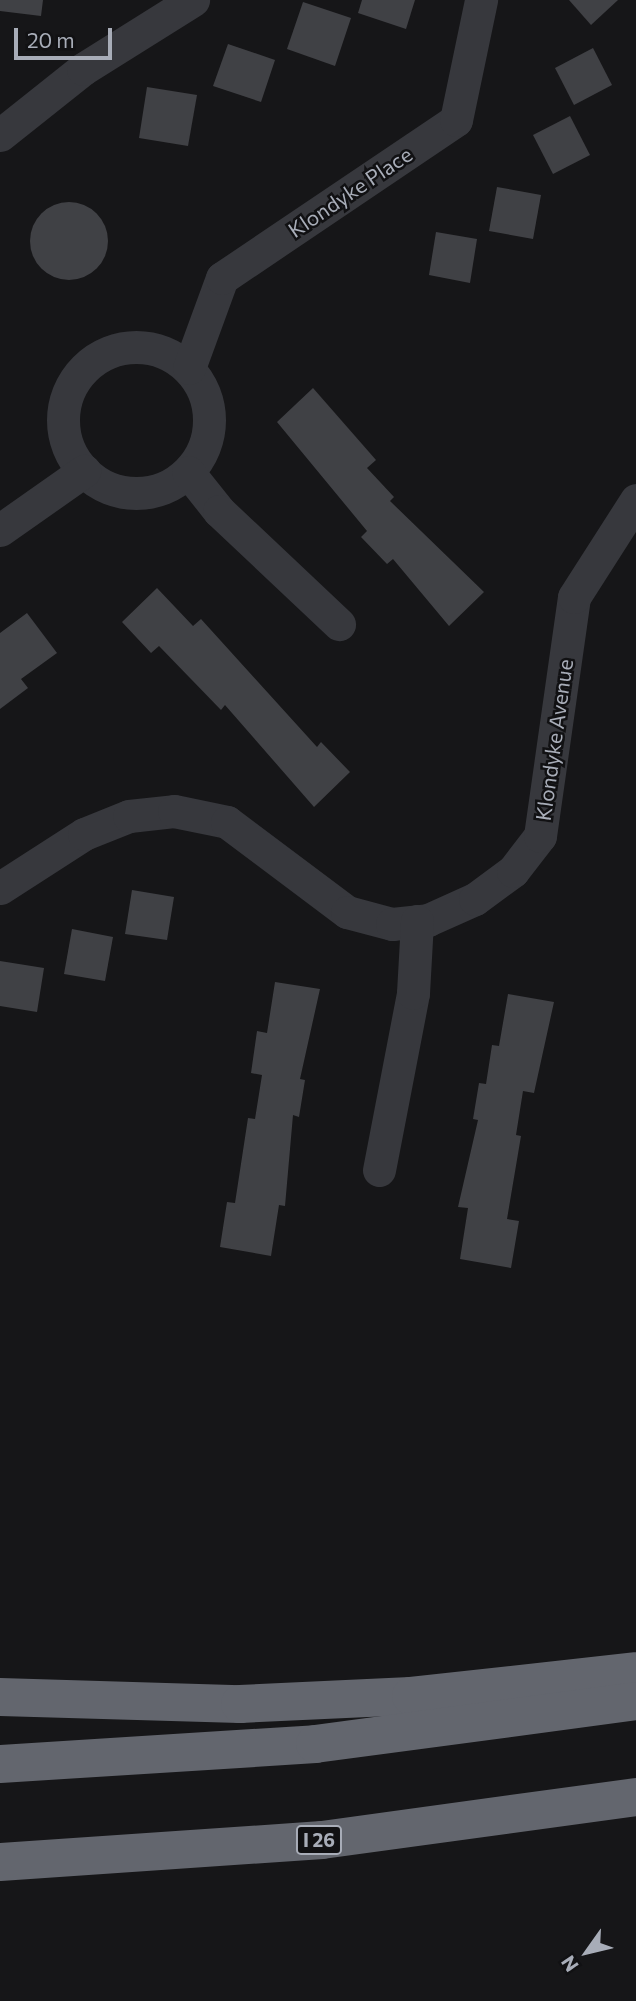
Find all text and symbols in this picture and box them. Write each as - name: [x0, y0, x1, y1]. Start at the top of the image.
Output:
- scale bar: [18, 14, 116, 58]
- text: 20 m: [27, 27, 75, 52]
- street label: Klondyke Place: [283, 141, 417, 243]
- street label: Klondyke Avenue: [530, 658, 578, 822]
- road number: I 26: [294, 1824, 344, 1856]
- north arrow: [552, 1917, 622, 1987]
- text: N: [556, 1952, 583, 1976]

